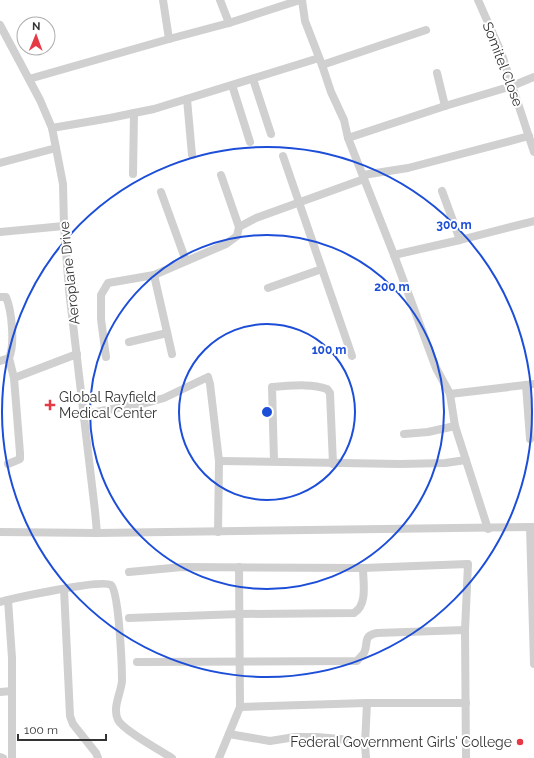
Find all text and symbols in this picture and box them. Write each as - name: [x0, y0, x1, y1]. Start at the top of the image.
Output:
- north arrow: [16, 16, 56, 56]
- street label: Somitel Close: [480, 19, 526, 109]
- text: N: [32, 20, 40, 33]
- text: 300 m: [436, 218, 472, 232]
- street label: Aeroplane Drive: [56, 220, 82, 326]
- text: 200 m: [374, 280, 410, 294]
- text: 100 m: [312, 343, 346, 357]
- place label: Global Rayfield Medical Center: [59, 389, 157, 421]
- marker: Global Rayfield Medical Center: [44, 399, 56, 411]
- centre of rings: [260, 405, 274, 419]
- scale bar: [18, 716, 106, 742]
- text: 100 m: [24, 723, 58, 737]
- place label: Federal Government Girls' College: [290, 734, 512, 750]
- marker: Federal Government Girls' College: [515, 737, 525, 747]

